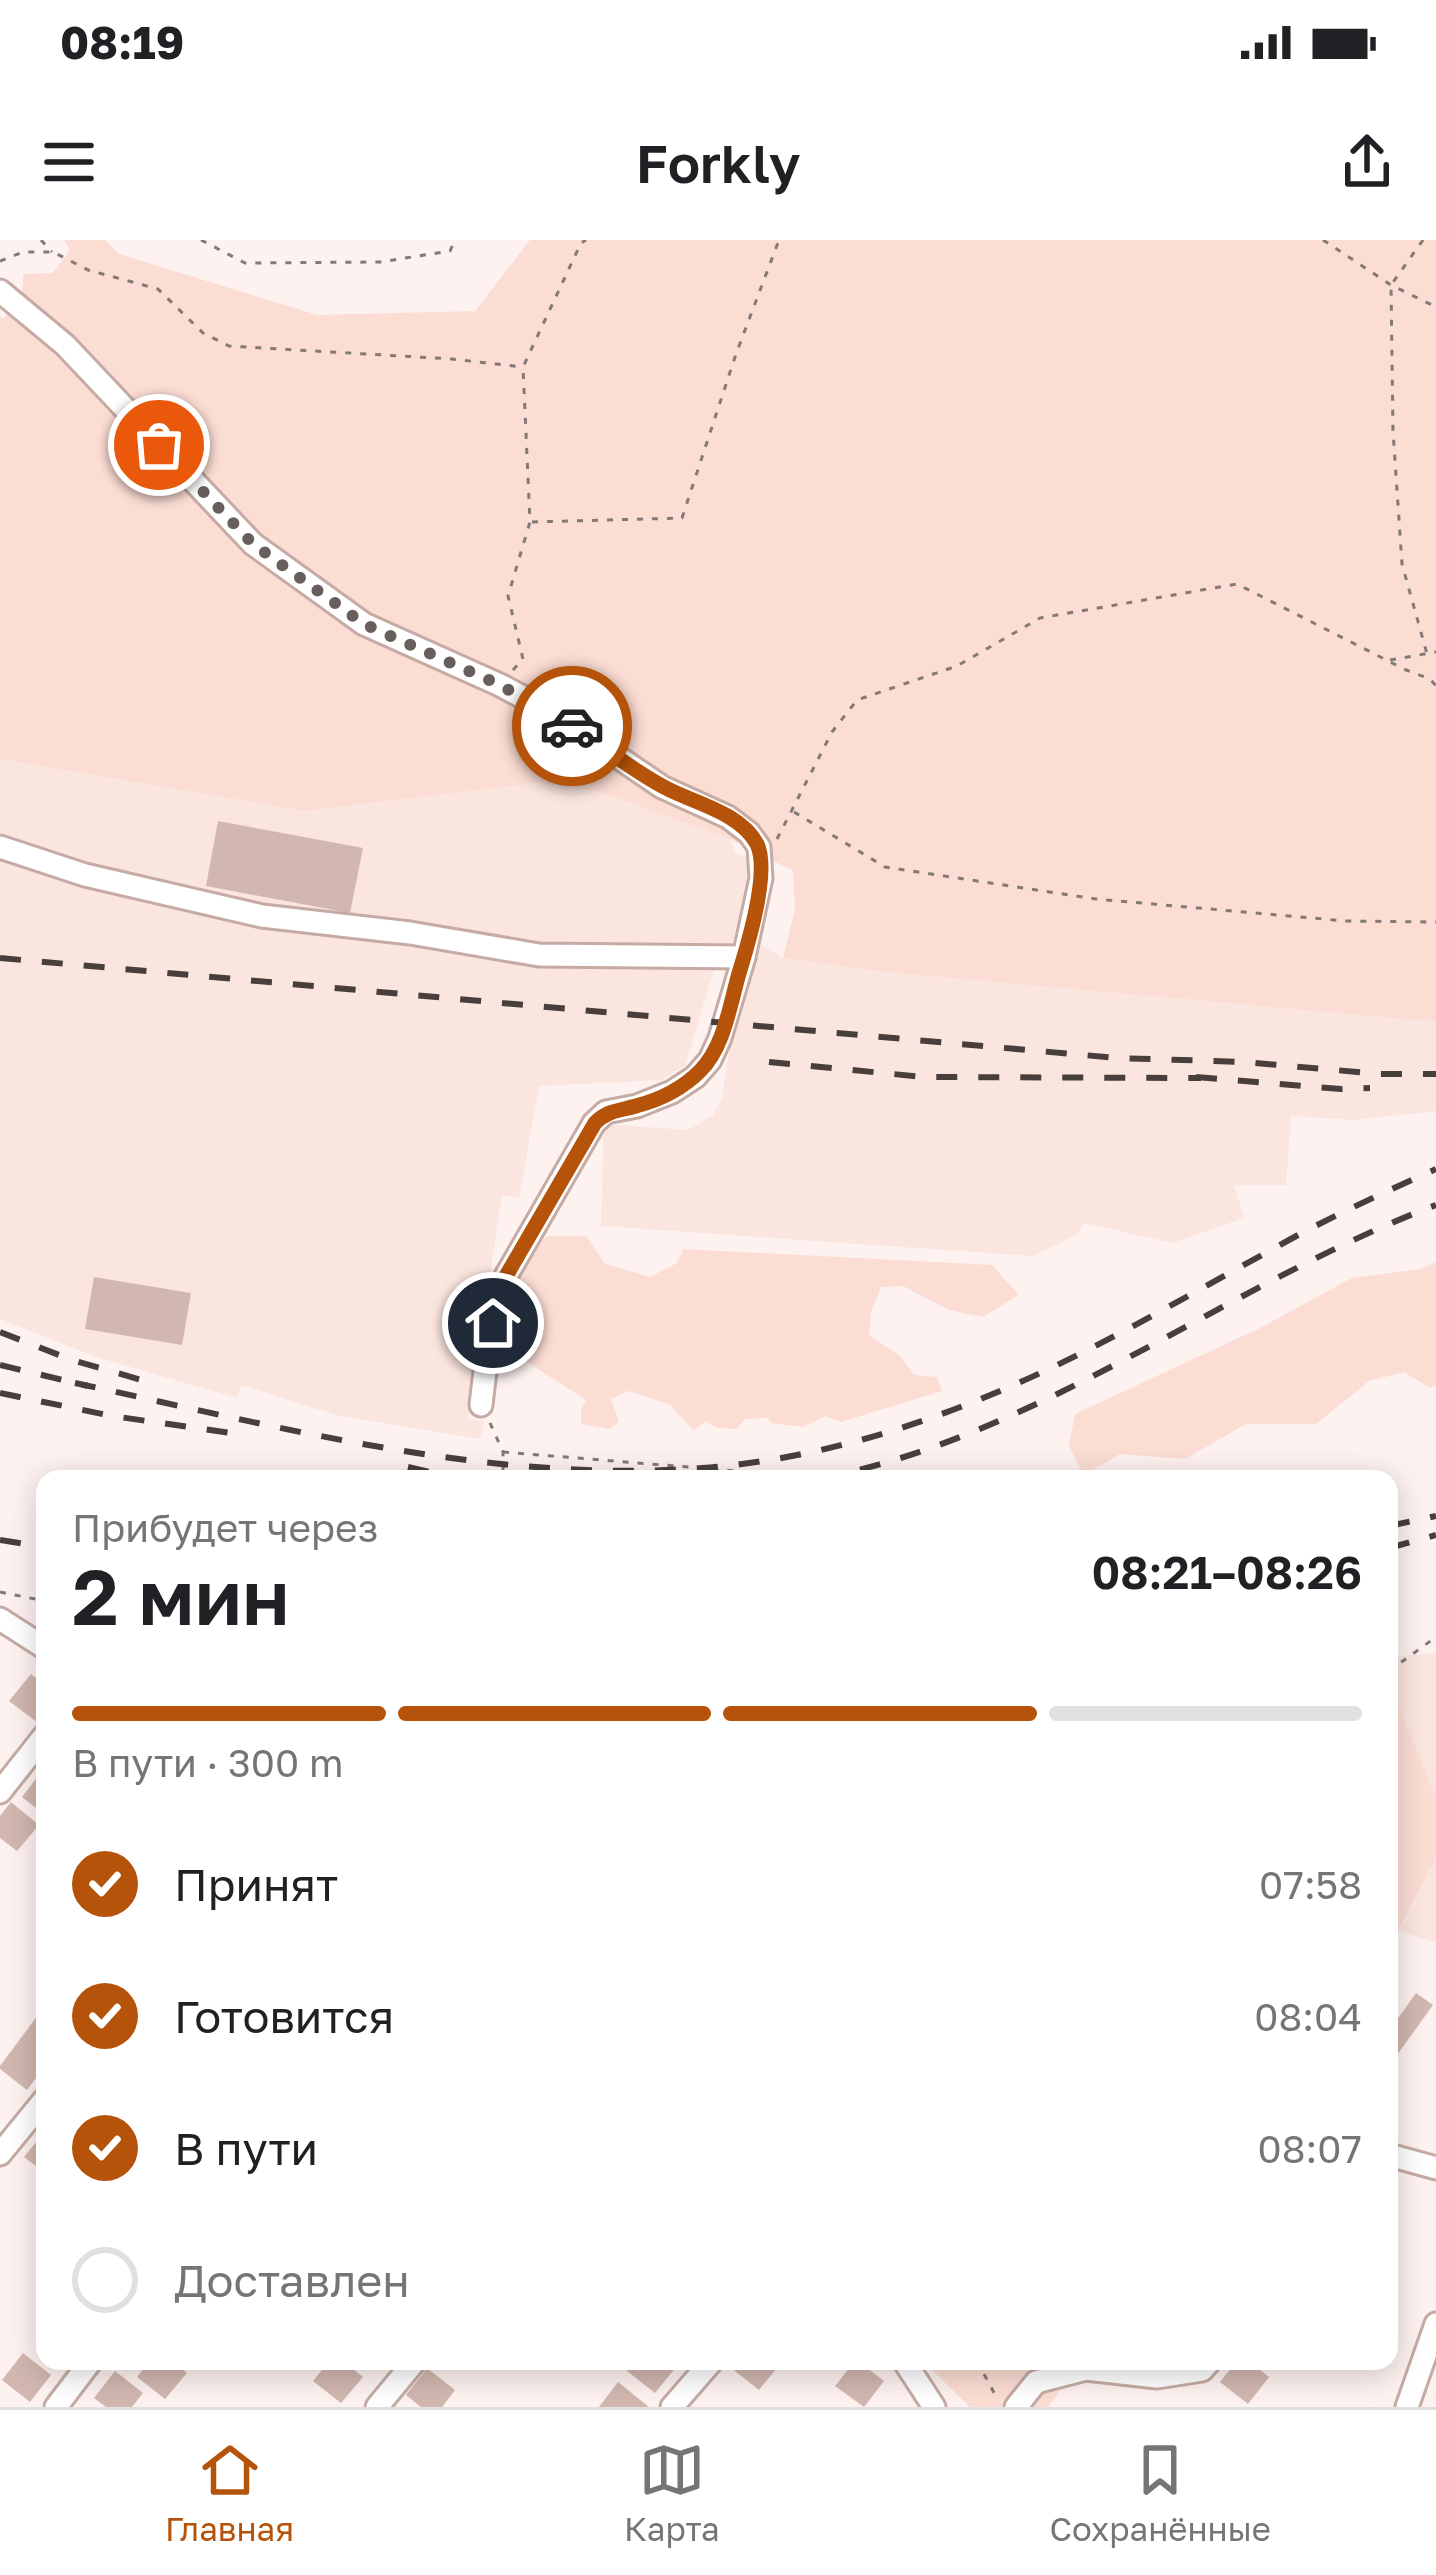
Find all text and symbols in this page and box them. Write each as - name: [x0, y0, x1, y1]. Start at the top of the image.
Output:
- text: 08:19: [60, 15, 184, 69]
- icon: menu: [36, 129, 102, 195]
- icon: share: [1334, 129, 1400, 195]
- text: Forkly: [636, 130, 800, 195]
- pin: [108, 394, 210, 496]
- icon: bag: [126, 412, 192, 478]
- courier: [512, 666, 632, 786]
- icon: car: [539, 693, 605, 759]
- pin: [442, 1272, 544, 1374]
- icon: home: [460, 1290, 526, 1356]
- text: Прибудет через: [72, 1504, 378, 1551]
- text: 08:21–08:26: [1091, 1545, 1362, 1599]
- text: 2 мин: [72, 1549, 290, 1642]
- text: В пути · 300 m: [72, 1739, 343, 1786]
- icon: check: [72, 1851, 138, 1917]
- text: Принят: [174, 1857, 338, 1911]
- text: 07:58: [1259, 1861, 1362, 1908]
- icon: check: [72, 1983, 138, 2049]
- text: Готовится: [174, 1989, 394, 2043]
- text: 08:04: [1254, 1993, 1362, 2040]
- icon: check: [72, 2115, 138, 2181]
- text: В пути: [174, 2121, 318, 2175]
- text: 08:07: [1257, 2125, 1362, 2172]
- text: Доставлен: [174, 2253, 410, 2307]
- tab: Главная: [165, 2437, 294, 2548]
- tab: Карта: [624, 2437, 720, 2548]
- tab: Сохранённые: [1050, 2437, 1271, 2548]

